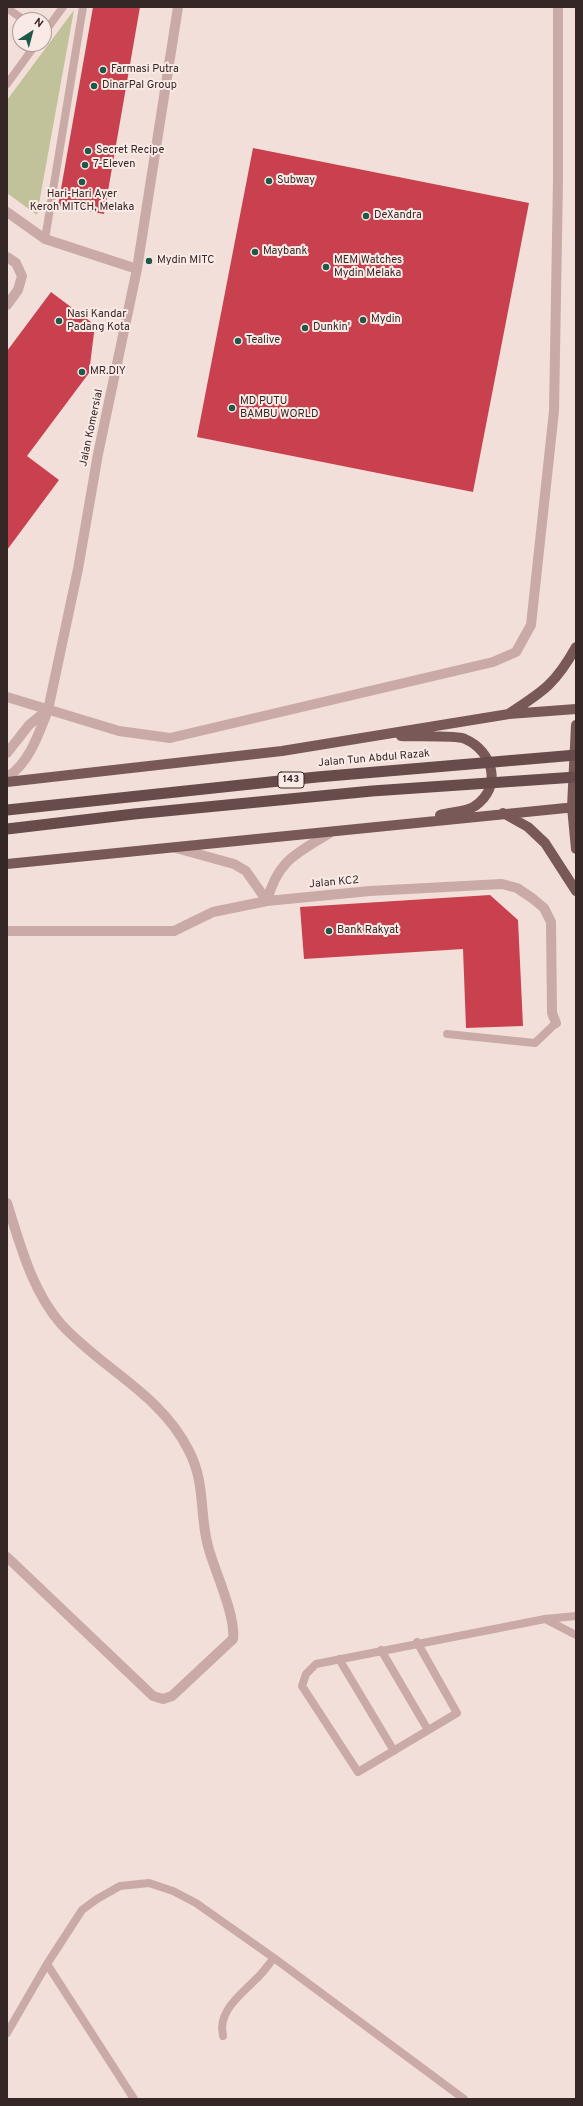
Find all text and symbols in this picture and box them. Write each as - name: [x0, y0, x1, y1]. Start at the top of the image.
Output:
- north arrow: [12, 12, 52, 52]
- text: N: [31, 15, 46, 31]
- place label: Farmasi Putra: [111, 63, 179, 77]
- marker: Farmasi Putra: [98, 65, 108, 75]
- place label: DinarPal Group: [102, 79, 177, 93]
- marker: DinarPal Group: [89, 81, 99, 91]
- place label: Secret Recipe: [96, 144, 164, 158]
- marker: Secret Recipe: [83, 146, 93, 156]
- place label: 7-Eleven: [93, 158, 135, 172]
- marker: 7-Eleven: [80, 160, 90, 170]
- place label: Subway: [277, 174, 315, 188]
- marker: Subway: [264, 176, 274, 186]
- marker: Hari-Hari Ayer Keroh MITCH, Melaka: [77, 177, 87, 187]
- place label: Hari-Hari Ayer Keroh MITCH, Melaka: [30, 188, 134, 214]
- place label: DeXandra: [374, 209, 422, 223]
- marker: DeXandra: [361, 211, 371, 221]
- place label: Maybank: [263, 245, 307, 259]
- marker: Maybank: [250, 247, 260, 257]
- place label: Mydin MITC: [157, 254, 214, 268]
- place label: MEM Watches Mydin Melaka: [334, 254, 402, 280]
- marker: Mydin MITC: [144, 256, 154, 266]
- marker: MEM Watches Mydin Melaka: [321, 262, 331, 272]
- place label: Nasi Kandar Padang Kota: [67, 308, 130, 334]
- place label: Mydin: [371, 313, 401, 327]
- marker: Mydin: [358, 315, 368, 325]
- marker: Nasi Kandar Padang Kota: [54, 316, 64, 326]
- place label: Dunkin': [313, 321, 350, 335]
- marker: Dunkin': [300, 323, 310, 333]
- place label: Tealive: [246, 334, 280, 348]
- marker: Tealive: [233, 336, 243, 346]
- place label: MR.DIY: [90, 365, 126, 379]
- marker: MR.DIY: [77, 367, 87, 377]
- street label: Jalan Komersial: [77, 388, 107, 468]
- place label: MD PUTU BAMBU WORLD: [240, 395, 318, 421]
- marker: MD PUTU BAMBU WORLD: [227, 403, 237, 413]
- street label: Jalan Tun Abdul Razak: [318, 748, 430, 770]
- road number: 143: [278, 772, 304, 788]
- street label: Jalan KC2: [308, 874, 360, 892]
- place label: Bank Rakyat: [337, 924, 399, 938]
- marker: Bank Rakyat: [324, 926, 334, 936]

